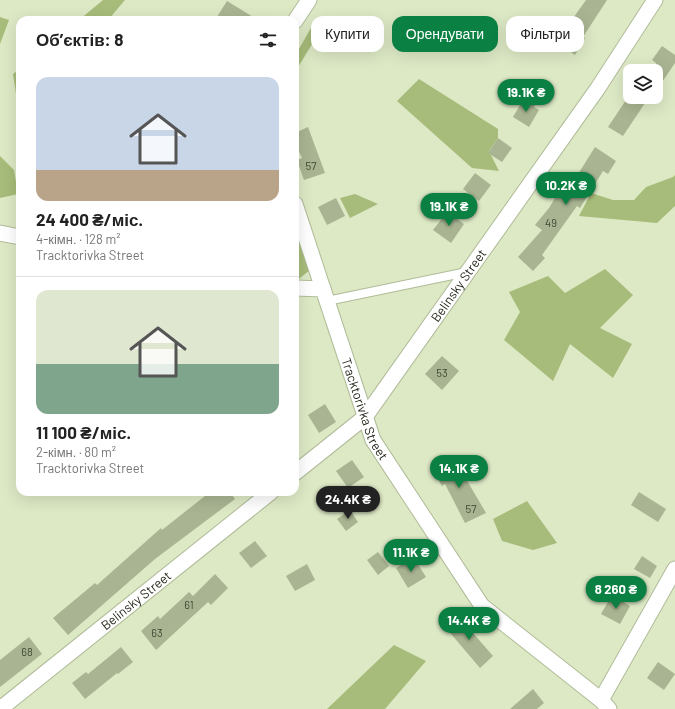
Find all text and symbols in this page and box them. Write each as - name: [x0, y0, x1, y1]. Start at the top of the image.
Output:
- chip: Купити: [311, 16, 384, 52]
- chip: Орендувати: [392, 16, 498, 52]
- chip: Фільтри: [506, 16, 584, 52]
- text: Об’єктів: 8: [36, 29, 123, 49]
- icon: filters: [257, 29, 279, 51]
- map controls: [623, 64, 663, 104]
- button: layers: [623, 64, 663, 104]
- pin: 19.1K ₴: [489, 79, 563, 113]
- text: 19.1K ₴: [506, 84, 546, 100]
- icon: home: [122, 103, 194, 175]
- house number: 57: [306, 159, 316, 172]
- pin: 10.2K ₴: [529, 172, 603, 206]
- text: 10.2K ₴: [545, 177, 587, 193]
- pin: 19.1K ₴: [412, 193, 486, 227]
- text: 19.1K ₴: [429, 198, 469, 214]
- text: 24 400 ₴/міс.: [36, 209, 143, 229]
- house number: 49: [545, 216, 557, 229]
- text: 4-кімн. · 128 m²: [36, 231, 120, 247]
- street label: Belinsky Street: [427, 246, 489, 325]
- text: Tracktorivka Street: [36, 247, 144, 263]
- icon: home: [122, 316, 194, 388]
- street label: Tracktorivka Street: [338, 356, 392, 463]
- house number: 53: [436, 366, 448, 379]
- text: 11 100 ₴/міс.: [36, 422, 131, 442]
- text: 2-кімн. · 80 m²: [36, 444, 116, 460]
- pin: 14.1K ₴: [422, 455, 496, 489]
- text: Tracktorivka Street: [36, 460, 144, 476]
- text: 14.1K ₴: [439, 460, 479, 476]
- pin: 24.4K ₴: [311, 486, 385, 520]
- text: 24.4K ₴: [325, 491, 371, 507]
- house number: 57: [466, 502, 476, 515]
- pin: 11.1K ₴: [374, 539, 448, 573]
- text: 11.1K ₴: [393, 544, 429, 560]
- street label: Belinsky Street: [98, 567, 174, 633]
- pin: 8 260 ₴: [579, 576, 653, 610]
- text: 8 260 ₴: [595, 581, 637, 597]
- house number: 61: [184, 598, 194, 611]
- pin: 14.4K ₴: [432, 607, 506, 641]
- text: 14.4K ₴: [447, 612, 491, 628]
- house number: 63: [151, 626, 163, 639]
- house number: 68: [21, 645, 33, 658]

